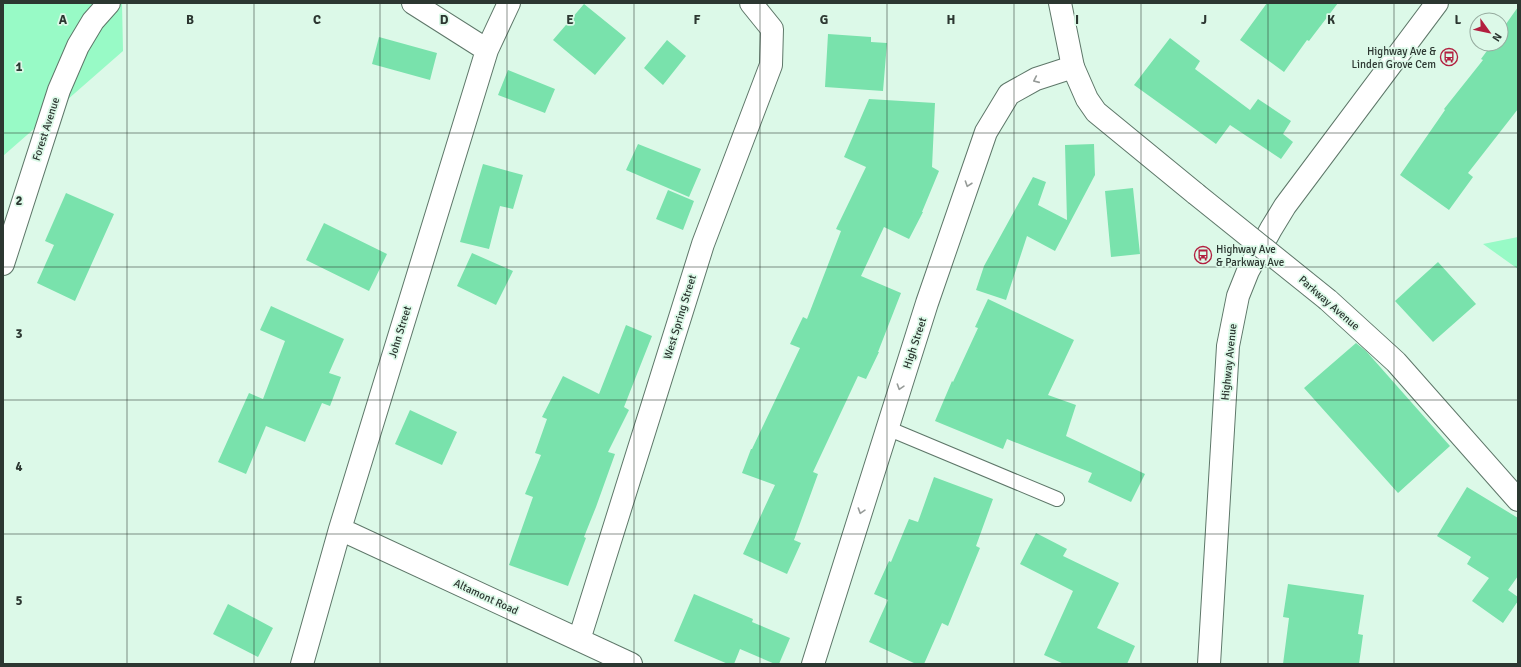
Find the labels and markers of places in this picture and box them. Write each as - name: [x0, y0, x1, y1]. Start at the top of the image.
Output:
- place label: Highway Ave & Linden Grove Cem: [1352, 45, 1436, 71]
- bus stop icon: Highway Ave & Linden Grove Cem: [1439, 47, 1459, 67]
- place label: Highway Ave & Parkway Ave: [1216, 243, 1284, 269]
- bus stop icon: Highway Ave & Parkway Ave: [1193, 245, 1213, 265]

